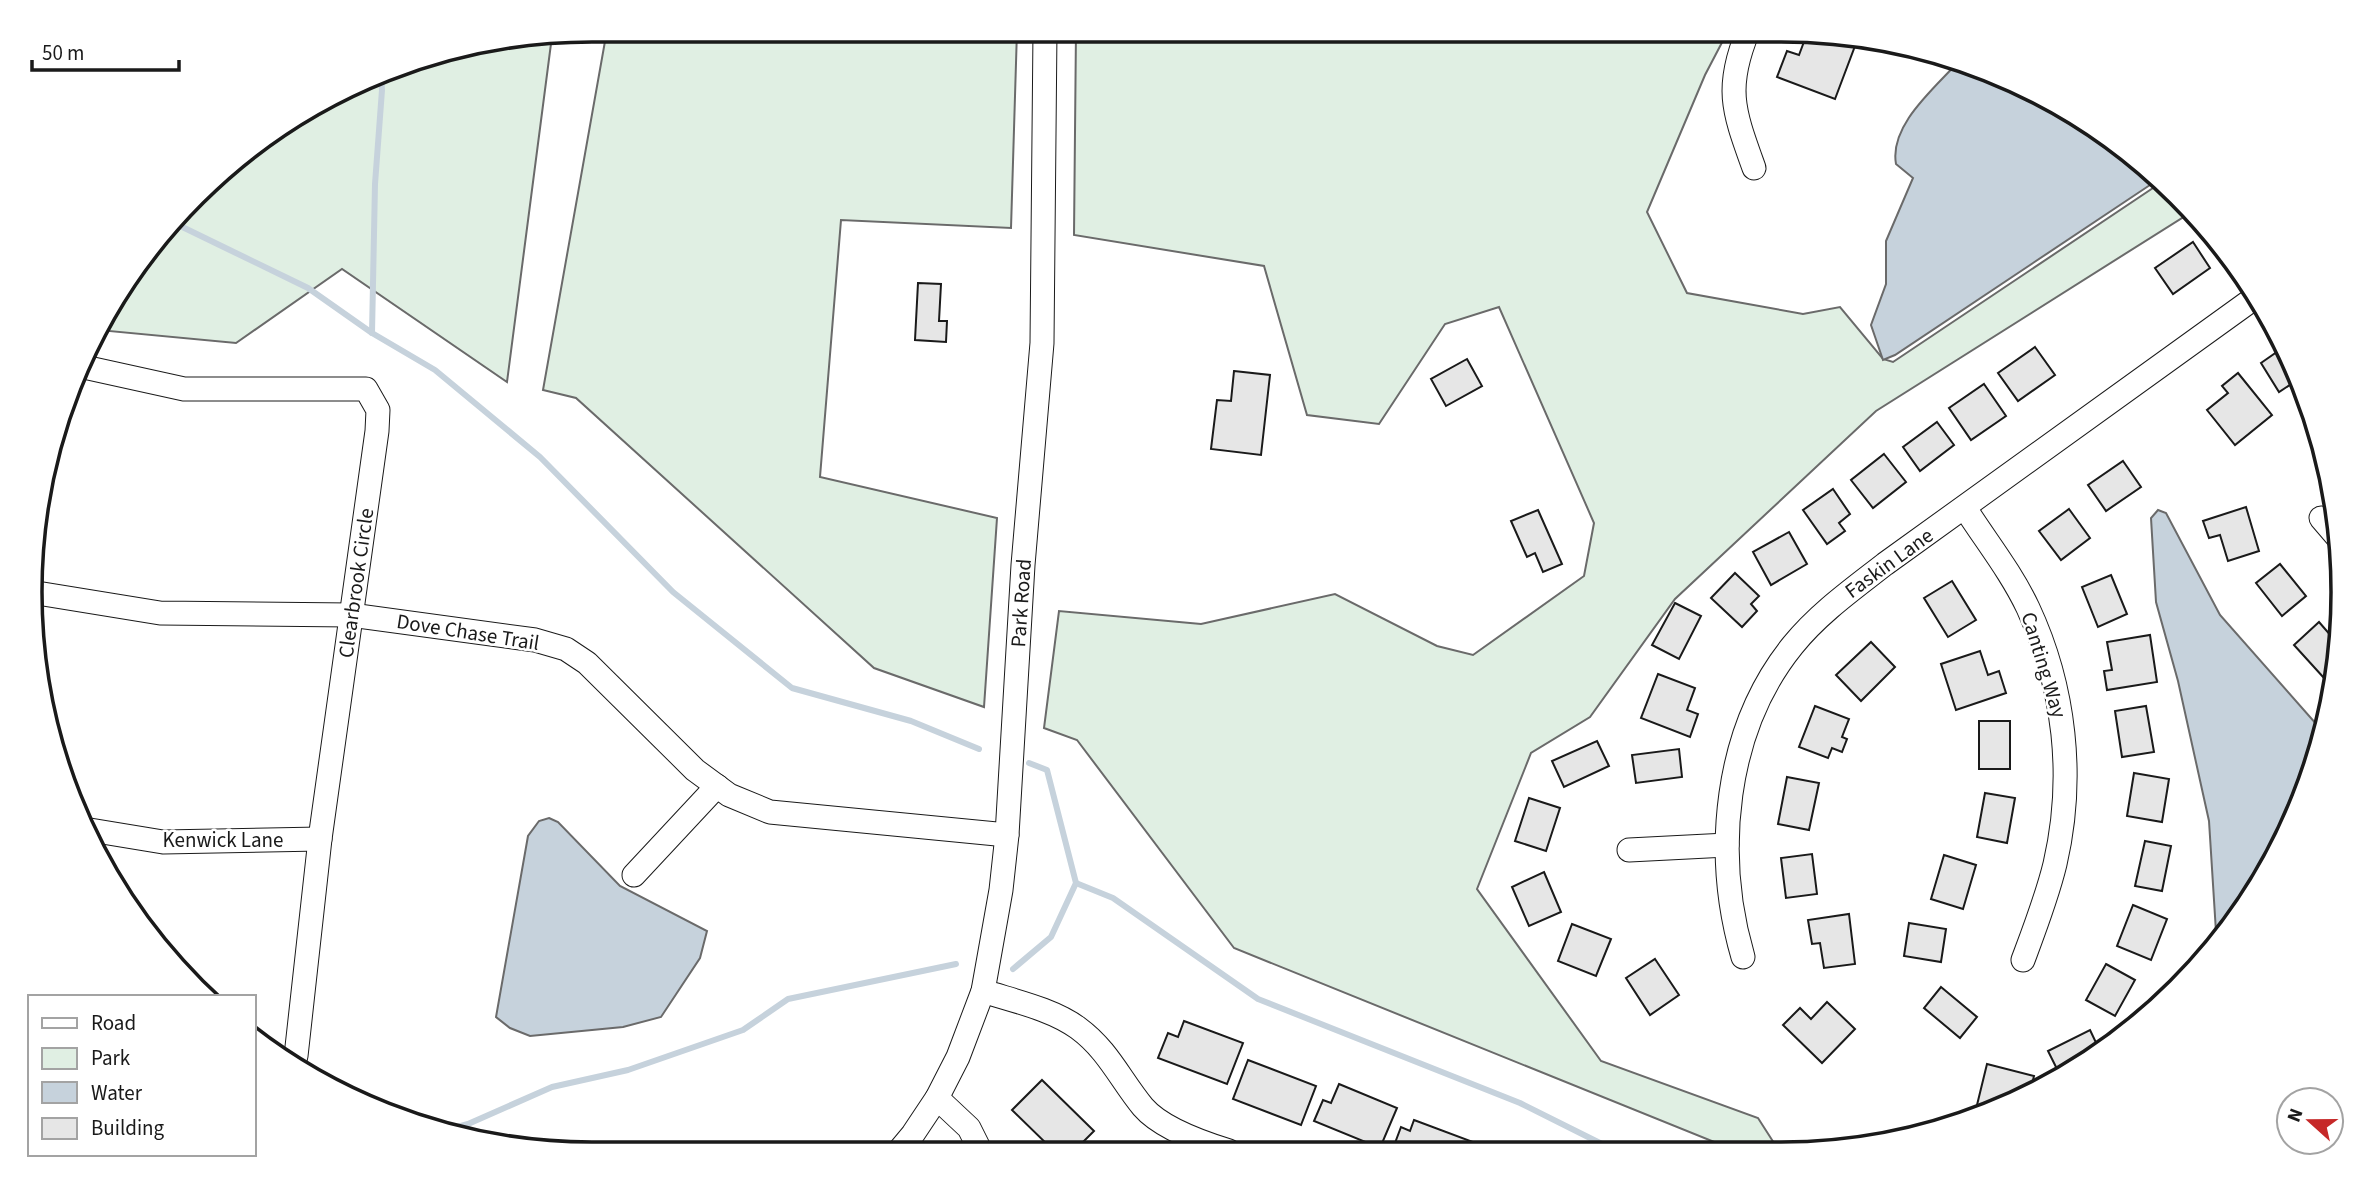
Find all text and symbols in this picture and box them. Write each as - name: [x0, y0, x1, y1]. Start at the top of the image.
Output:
- scale bar: [32, 28, 178, 72]
- text: 50 m: [42, 38, 84, 68]
- street label: Clearbrook Circle: [331, 506, 381, 660]
- street label: Faskin Lane: [1839, 521, 1939, 605]
- street label: Park Road: [1003, 558, 1039, 648]
- street label: Dove Chase Trail: [394, 606, 542, 658]
- street label: Canting Way: [2014, 608, 2074, 722]
- street label: Kenwick Lane: [162, 825, 284, 855]
- legend: [28, 995, 256, 1156]
- text: Road: [91, 1008, 136, 1038]
- text: Park: [91, 1043, 131, 1073]
- text: Water: [91, 1078, 143, 1108]
- north arrow: [2275, 1086, 2345, 1156]
- text: N: [2281, 1105, 2310, 1126]
- text: Building: [91, 1113, 165, 1143]

